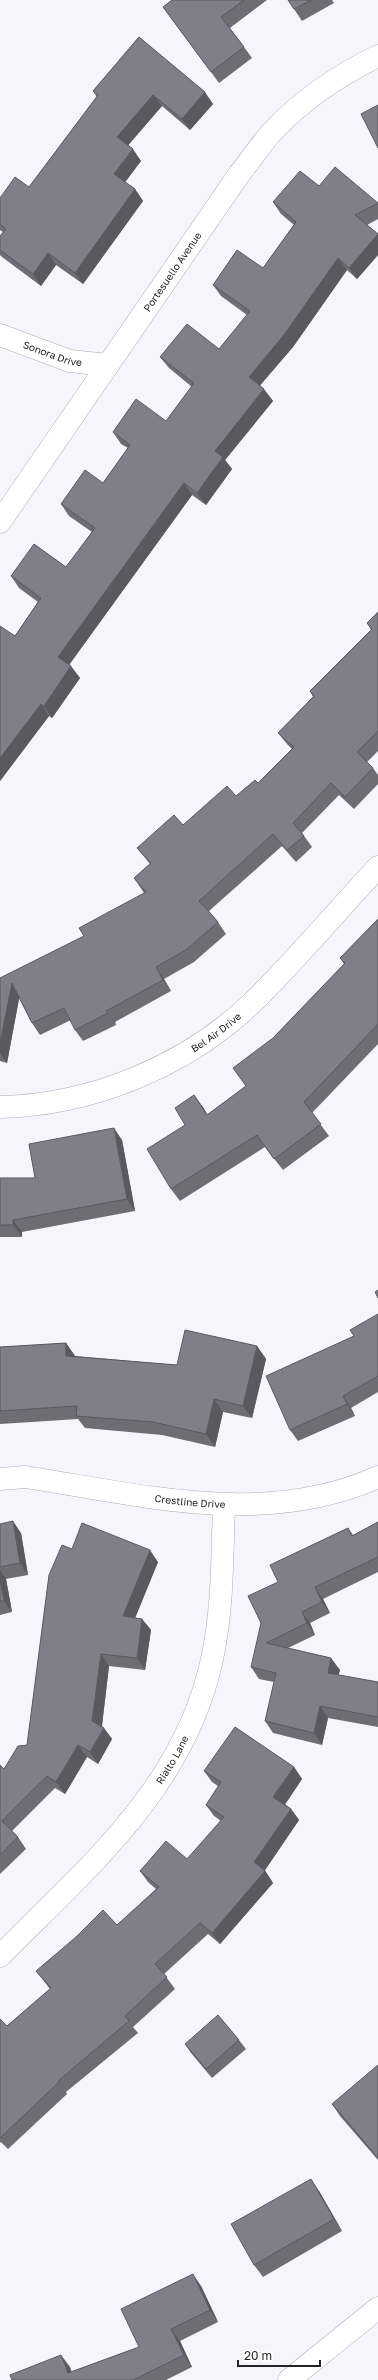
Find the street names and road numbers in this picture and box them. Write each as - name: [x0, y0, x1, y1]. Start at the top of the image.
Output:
- street label: Portesuello Avenue: [141, 229, 204, 314]
- street label: Sonora Drive: [22, 338, 83, 368]
- street label: Bel Air Drive: [189, 1010, 243, 1054]
- street label: Crestline Drive: [154, 1492, 226, 1510]
- street label: Rialto Lane: [153, 1733, 191, 1786]

